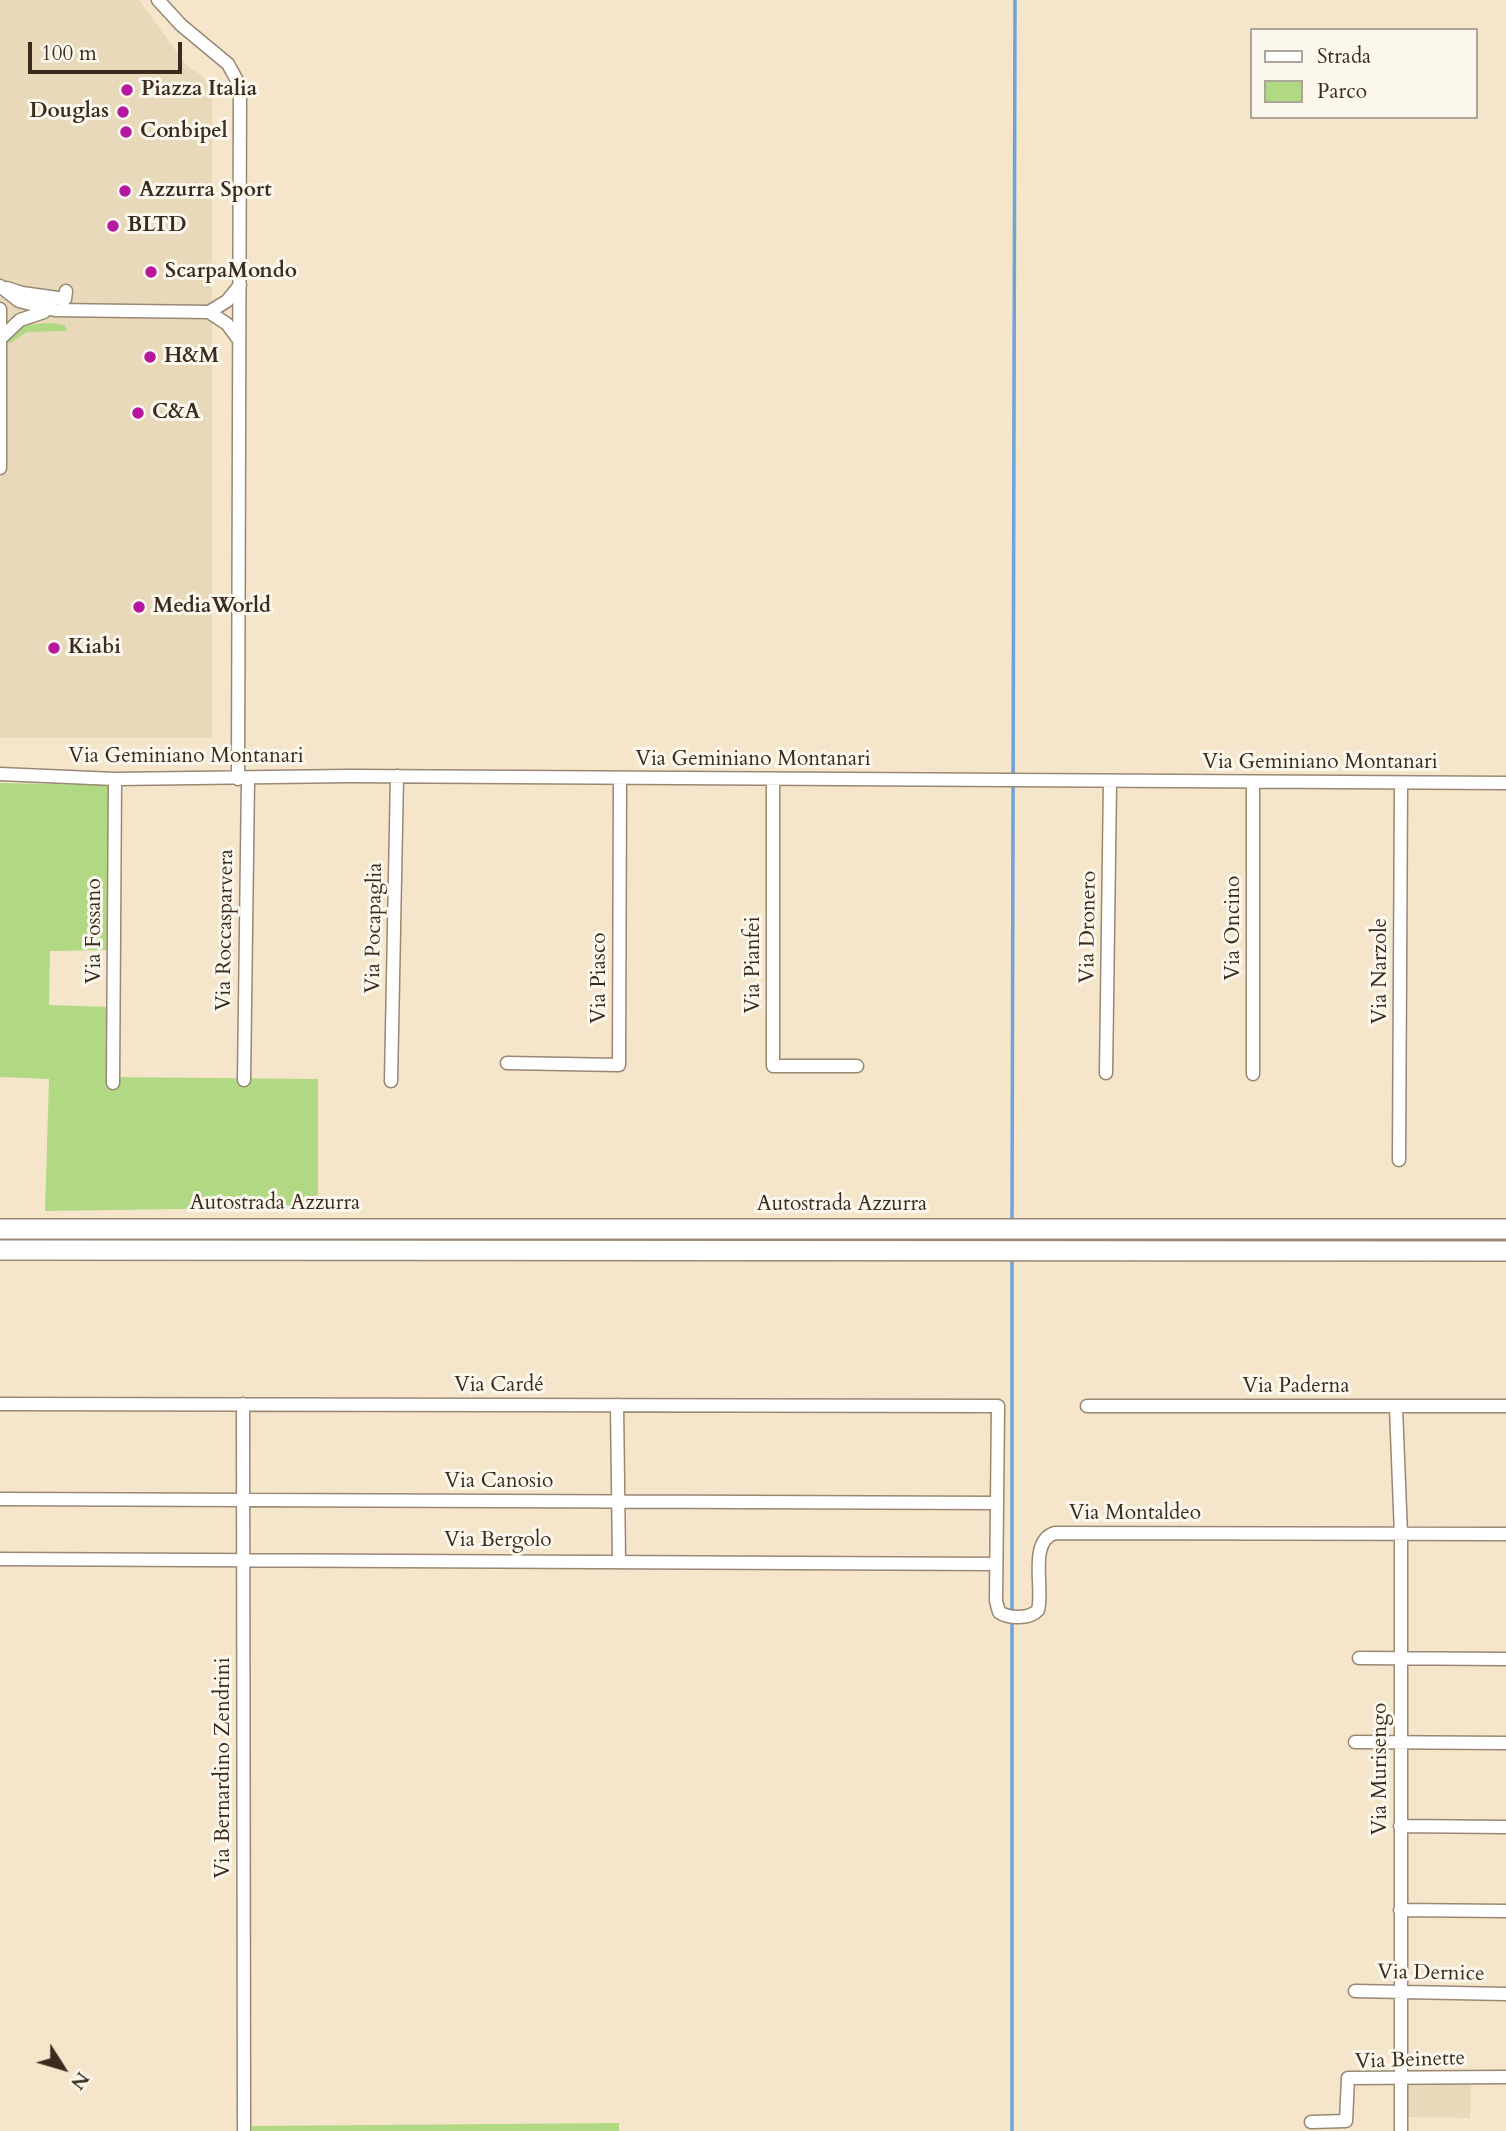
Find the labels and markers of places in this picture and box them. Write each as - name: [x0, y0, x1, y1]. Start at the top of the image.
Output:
- place label: Piazza Italia: [141, 77, 257, 103]
- marker: Piazza Italia: [119, 82, 135, 98]
- place label: Douglas: [30, 99, 109, 125]
- marker: Douglas: [115, 104, 131, 120]
- place label: Conbipel: [140, 119, 228, 145]
- marker: Conbipel: [118, 124, 134, 140]
- place label: Azzurra Sport: [139, 178, 272, 204]
- marker: Azzurra Sport: [117, 183, 133, 199]
- place label: BLTD: [127, 213, 186, 239]
- marker: BLTD: [105, 218, 121, 234]
- place label: ScarpaMondo: [165, 259, 297, 285]
- marker: ScarpaMondo: [143, 264, 159, 280]
- place label: H&M: [164, 344, 219, 370]
- marker: H&M: [142, 349, 158, 365]
- place label: C&A: [152, 400, 200, 426]
- marker: C&A: [130, 405, 146, 421]
- place label: MediaWorld: [153, 594, 271, 620]
- marker: MediaWorld: [131, 599, 147, 615]
- place label: Kiabi: [68, 635, 121, 661]
- marker: Kiabi: [46, 640, 62, 656]

